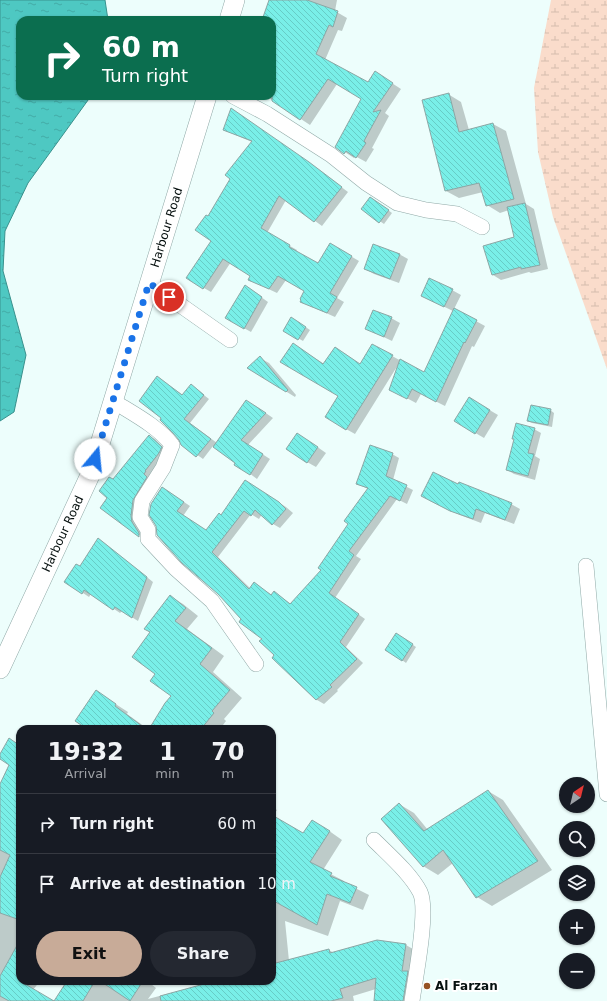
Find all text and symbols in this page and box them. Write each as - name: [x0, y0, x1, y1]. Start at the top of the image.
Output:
- text: 60 m: [102, 31, 180, 64]
- icon: right: [36, 32, 88, 84]
- text: Turn right: [102, 65, 188, 86]
- street label: Harbour Road: [148, 186, 185, 269]
- pin: [152, 280, 186, 314]
- icon: arrive: [158, 286, 180, 308]
- position arrow: [74, 438, 116, 480]
- street label: Harbour Road: [39, 493, 87, 574]
- text: 19:32: [47, 738, 124, 766]
- text: 1: [159, 738, 176, 766]
- text: 70: [211, 738, 245, 766]
- text: Arrival: [64, 766, 107, 781]
- text: min: [155, 766, 180, 781]
- text: m: [222, 766, 234, 781]
- north arrow: [559, 777, 595, 813]
- map controls: [559, 777, 595, 989]
- icon: right: [36, 813, 58, 835]
- text: Turn right: [70, 815, 154, 833]
- text: 60 m: [218, 815, 256, 833]
- button: search: [559, 821, 595, 857]
- button: layers: [559, 865, 595, 901]
- icon: arrive: [36, 873, 58, 895]
- text: Arrive at destination: [70, 875, 245, 893]
- text: 10 m: [257, 875, 296, 893]
- button: +: [559, 909, 595, 945]
- button: Exit: [36, 931, 142, 977]
- button: Share: [150, 931, 256, 977]
- button: −: [559, 953, 595, 989]
- place label: Al Farzan: [435, 979, 498, 993]
- marker: Al Farzan: [422, 981, 432, 991]

